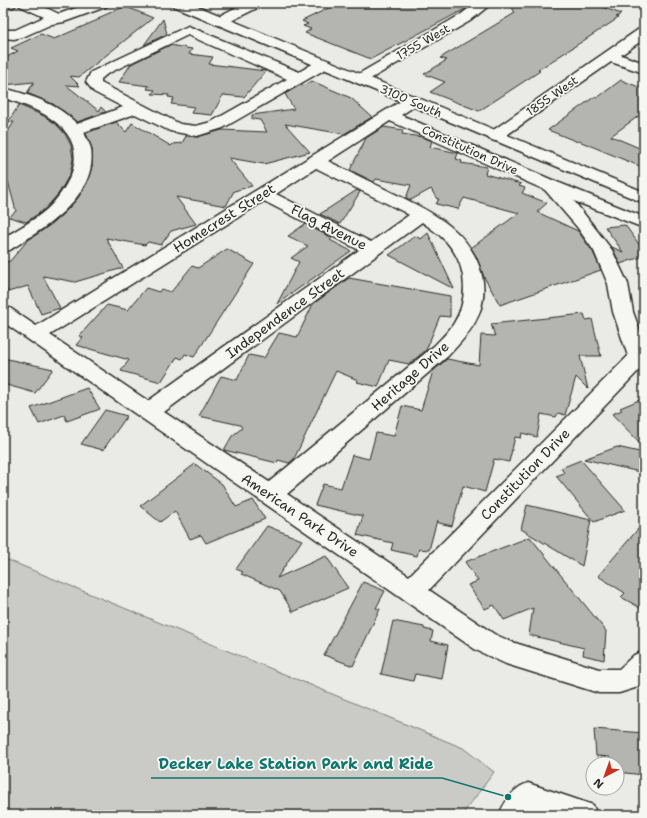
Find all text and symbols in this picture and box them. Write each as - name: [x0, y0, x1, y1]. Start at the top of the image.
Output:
- street label: 1755 West: [393, 20, 453, 64]
- street label: 1855 West: [523, 72, 581, 120]
- street label: 3100 South: [377, 81, 445, 121]
- street label: Constitution Drive: [419, 122, 521, 178]
- street label: Homecrest Street: [169, 179, 279, 257]
- street label: Flag Avenue: [288, 200, 370, 254]
- street label: Independence Street: [222, 264, 348, 362]
- street label: Heritage Drive: [367, 337, 453, 415]
- street label: Constitution Drive: [476, 424, 574, 524]
- street label: American Park Drive: [238, 469, 362, 561]
- callout: Decker Lake Station Park and Ride: [151, 751, 442, 778]
- text: Decker Lake Station Park and Ride: [159, 754, 434, 774]
- north arrow: [585, 756, 625, 796]
- text: N: [590, 774, 607, 792]

